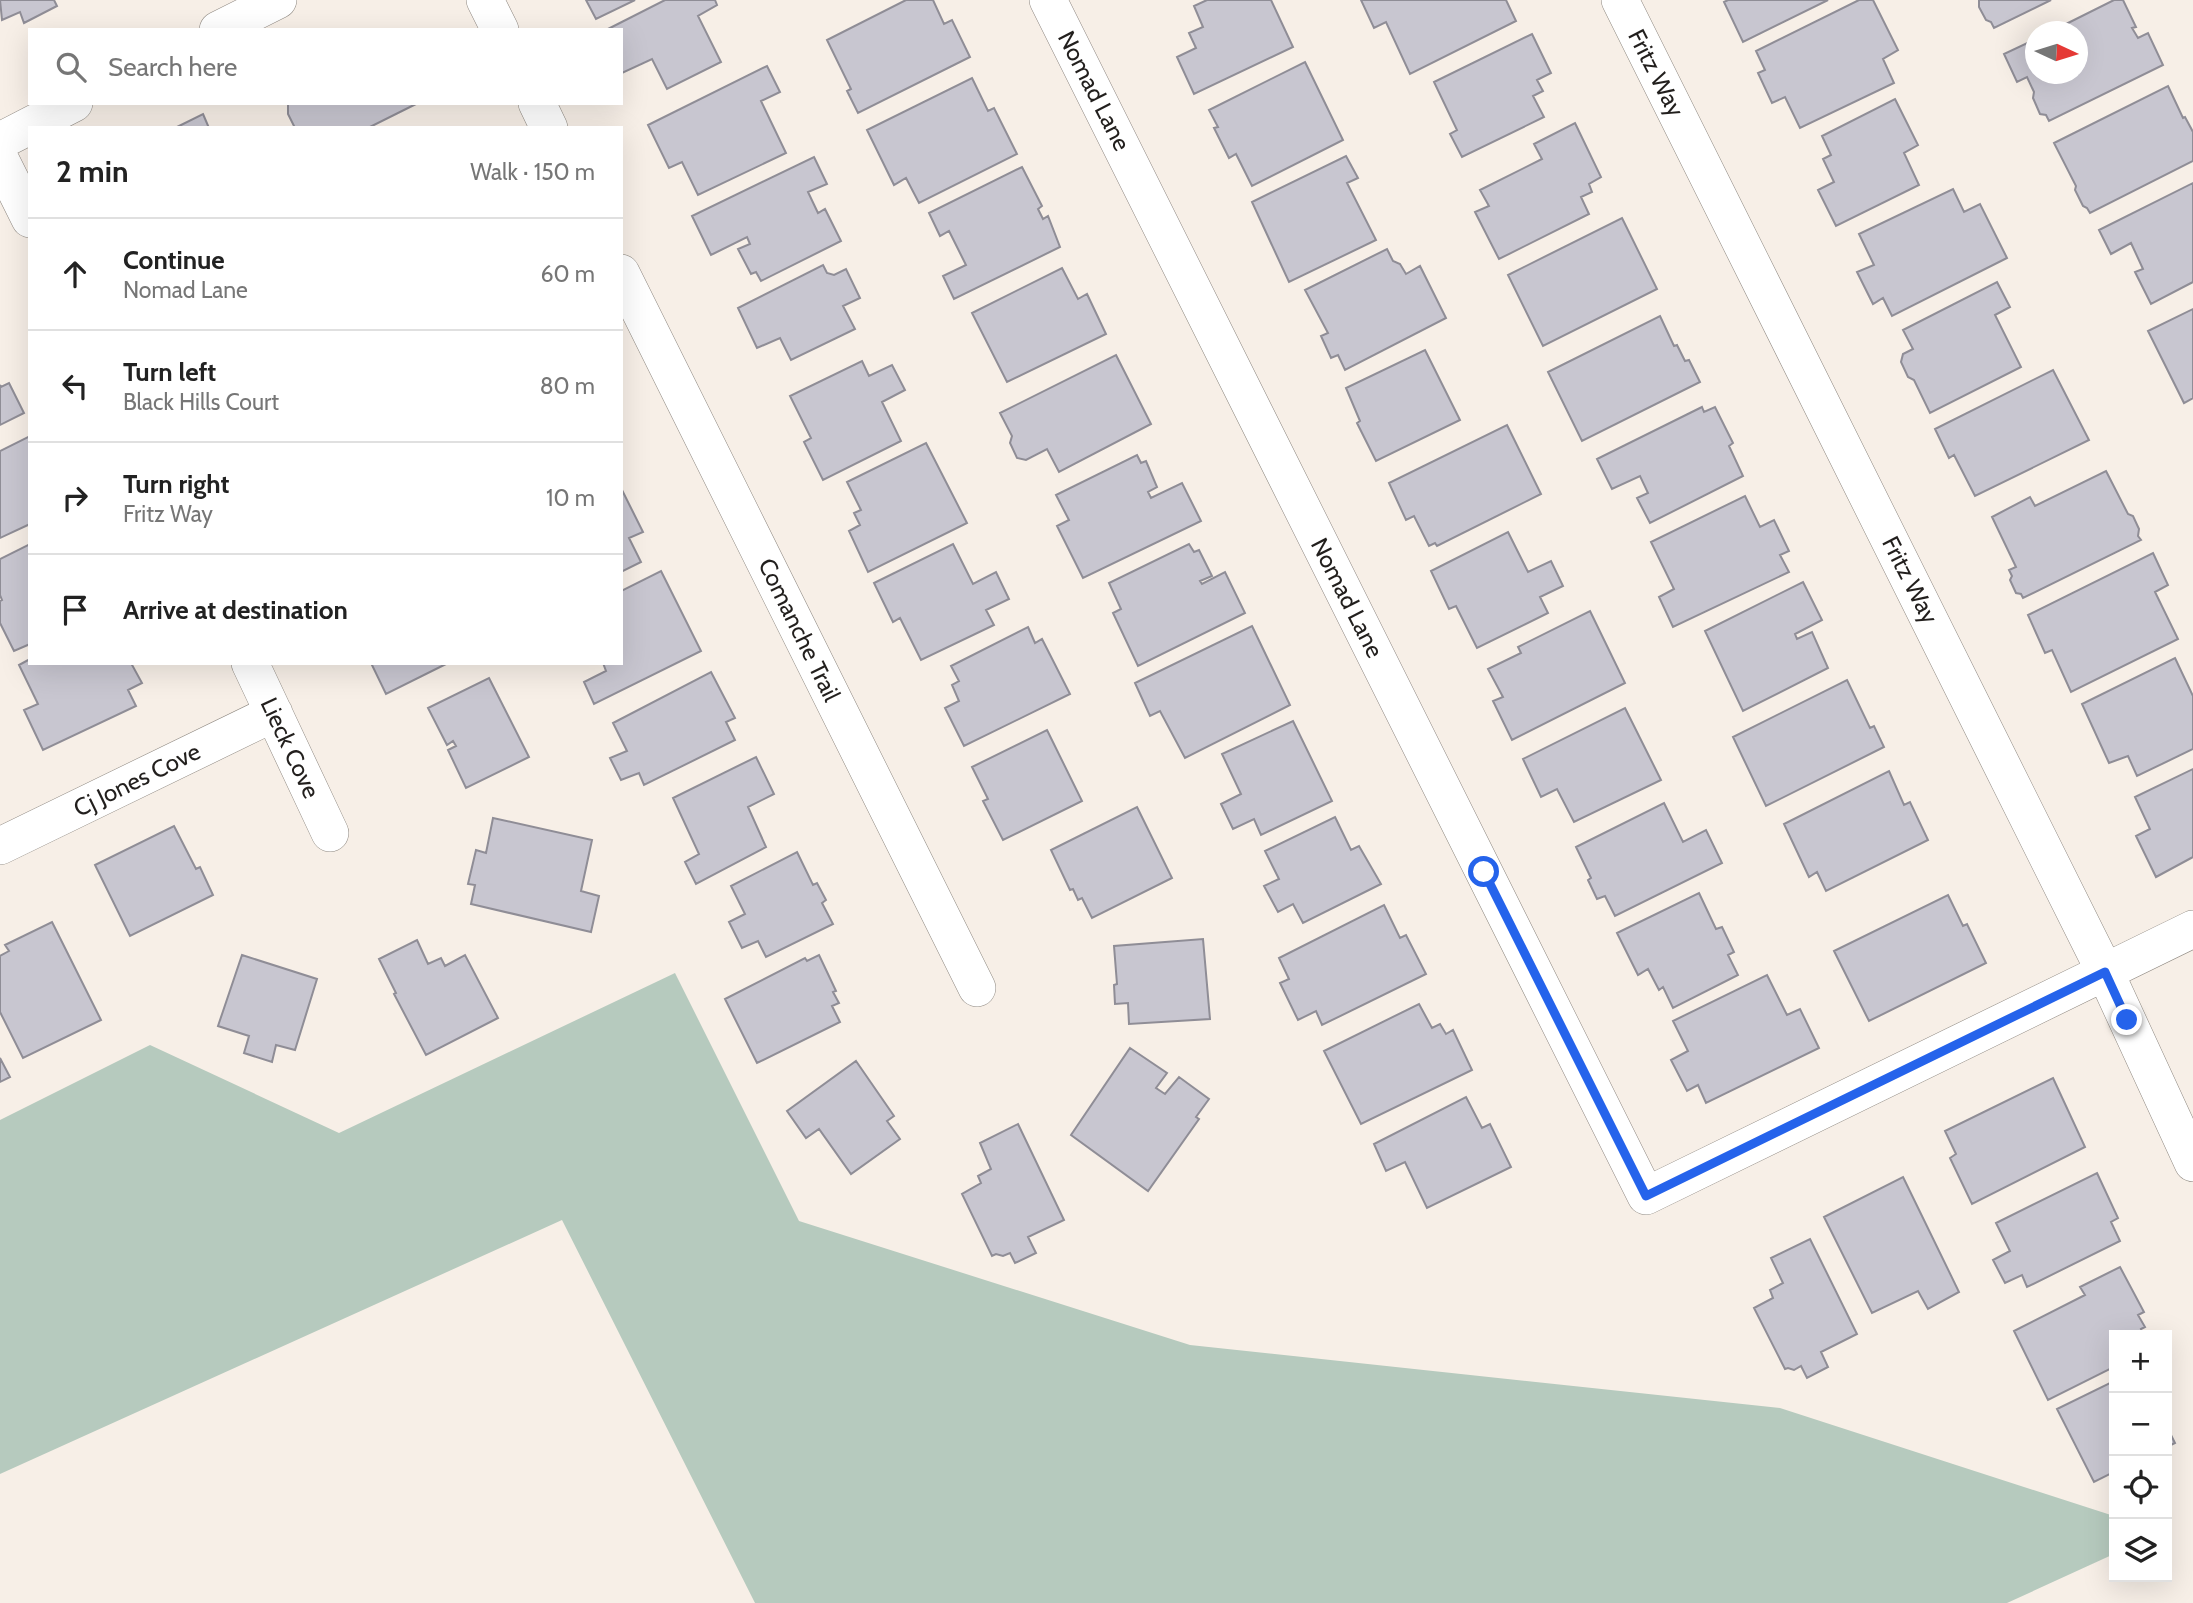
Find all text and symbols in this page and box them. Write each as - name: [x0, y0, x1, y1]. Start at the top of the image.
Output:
- north arrow: [2025, 21, 2088, 84]
- street label: Fritz Way: [1622, 24, 1691, 121]
- street label: Nomad Lane: [1052, 26, 1137, 155]
- search box: [28, 28, 623, 105]
- icon: search: [52, 48, 90, 86]
- text: Search here: [108, 51, 237, 83]
- text: 2 min: [56, 153, 128, 190]
- text: Walk · 150 m: [470, 158, 595, 186]
- text: Continue: [123, 244, 225, 276]
- icon: ahead: [56, 255, 94, 293]
- text: 60 m: [541, 260, 595, 288]
- text: Nomad Lane: [123, 276, 248, 304]
- text: Turn left: [123, 356, 216, 388]
- icon: left: [56, 367, 94, 405]
- text: 80 m: [540, 372, 595, 400]
- text: Black Hills Court: [123, 388, 279, 416]
- text: Turn right: [123, 468, 229, 500]
- icon: right: [56, 479, 94, 517]
- text: 10 m: [546, 484, 595, 512]
- text: Fritz Way: [123, 500, 213, 528]
- street label: Fritz Way: [1876, 531, 1945, 628]
- street label: Nomad Lane: [1305, 533, 1390, 662]
- street label: Comanche Trail: [752, 554, 847, 706]
- icon: arrive: [56, 591, 94, 629]
- text: Arrive at destination: [123, 594, 348, 626]
- street label: Lieck Cove: [255, 693, 326, 803]
- street label: Cj Jones Cove: [69, 736, 205, 823]
- route start: [1468, 856, 1499, 887]
- route end: [2111, 1004, 2142, 1035]
- map controls: [2109, 1330, 2172, 1582]
- button: +: [2109, 1330, 2172, 1393]
- button: −: [2109, 1393, 2172, 1456]
- button: locate: [2109, 1456, 2172, 1519]
- button: layers: [2109, 1519, 2172, 1582]

